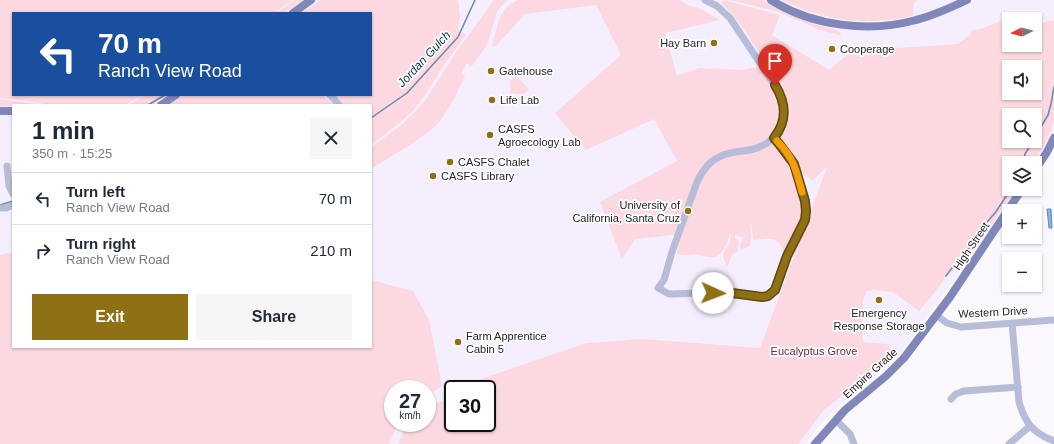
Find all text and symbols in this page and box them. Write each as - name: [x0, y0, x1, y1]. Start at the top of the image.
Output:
- north arrow: [1002, 12, 1042, 52]
- map controls: [1002, 12, 1042, 292]
- icon: left: [32, 28, 84, 80]
- text: 70 m: [98, 28, 162, 59]
- water label: Jordan Gulch: [394, 28, 454, 91]
- place label: Hay Barn: [660, 37, 706, 49]
- marker: Hay Barn: [709, 38, 719, 48]
- place label: Cooperage: [840, 43, 894, 55]
- pin: [758, 44, 792, 85]
- marker: Cooperage: [827, 44, 837, 54]
- icon: arrive: [764, 50, 786, 72]
- button: sound: [1002, 60, 1042, 100]
- text: Ranch View Road: [98, 61, 242, 81]
- place label: Gatehouse: [499, 65, 553, 77]
- marker: Gatehouse: [486, 66, 496, 76]
- place label: Life Lab: [500, 94, 539, 106]
- marker: Life Lab: [487, 95, 497, 105]
- button: search: [1002, 108, 1042, 148]
- text: 1 min: [32, 117, 95, 144]
- button: close: [310, 117, 352, 159]
- place label: CASFS Agroecology Lab: [498, 123, 581, 148]
- marker: CASFS Agroecology Lab: [485, 130, 495, 140]
- text: 350 m · 15:25: [32, 146, 112, 161]
- place label: CASFS Chalet: [458, 156, 530, 168]
- button: layers: [1002, 156, 1042, 196]
- marker: CASFS Chalet: [445, 157, 455, 167]
- place label: CASFS Library: [441, 170, 515, 182]
- marker: CASFS Library: [428, 171, 438, 181]
- text: Turn left: [66, 183, 125, 200]
- icon: left: [32, 188, 54, 210]
- text: 70 m: [319, 190, 352, 207]
- place label: University of California, Santa Cruz: [572, 199, 681, 224]
- text: Ranch View Road: [66, 200, 170, 215]
- button: +: [1002, 204, 1042, 244]
- marker: University of California, Santa Cruz: [683, 206, 693, 216]
- street label: High Street: [951, 220, 991, 272]
- text: Turn right: [66, 235, 136, 252]
- icon: right: [32, 240, 54, 262]
- text: 210 m: [310, 242, 352, 259]
- text: Ranch View Road: [66, 252, 170, 267]
- button: −: [1002, 252, 1042, 292]
- position arrow: [692, 272, 734, 314]
- button: Exit: [32, 294, 188, 340]
- button: Share: [196, 294, 352, 340]
- marker: Emergency Response Storage: [874, 295, 884, 305]
- street label: Western Drive: [958, 304, 1028, 320]
- place label: Emergency Response Storage: [833, 307, 925, 332]
- place label: Farm Apprentice Cabin 5: [466, 330, 547, 355]
- marker: Farm Apprentice Cabin 5: [453, 337, 463, 347]
- park label: Eucalyptus Grove: [771, 345, 857, 357]
- street label: Empire Grade: [841, 346, 899, 400]
- speed limit sign: 30: [444, 380, 496, 432]
- text: 27: [399, 390, 421, 412]
- text: km/h: [399, 410, 421, 421]

